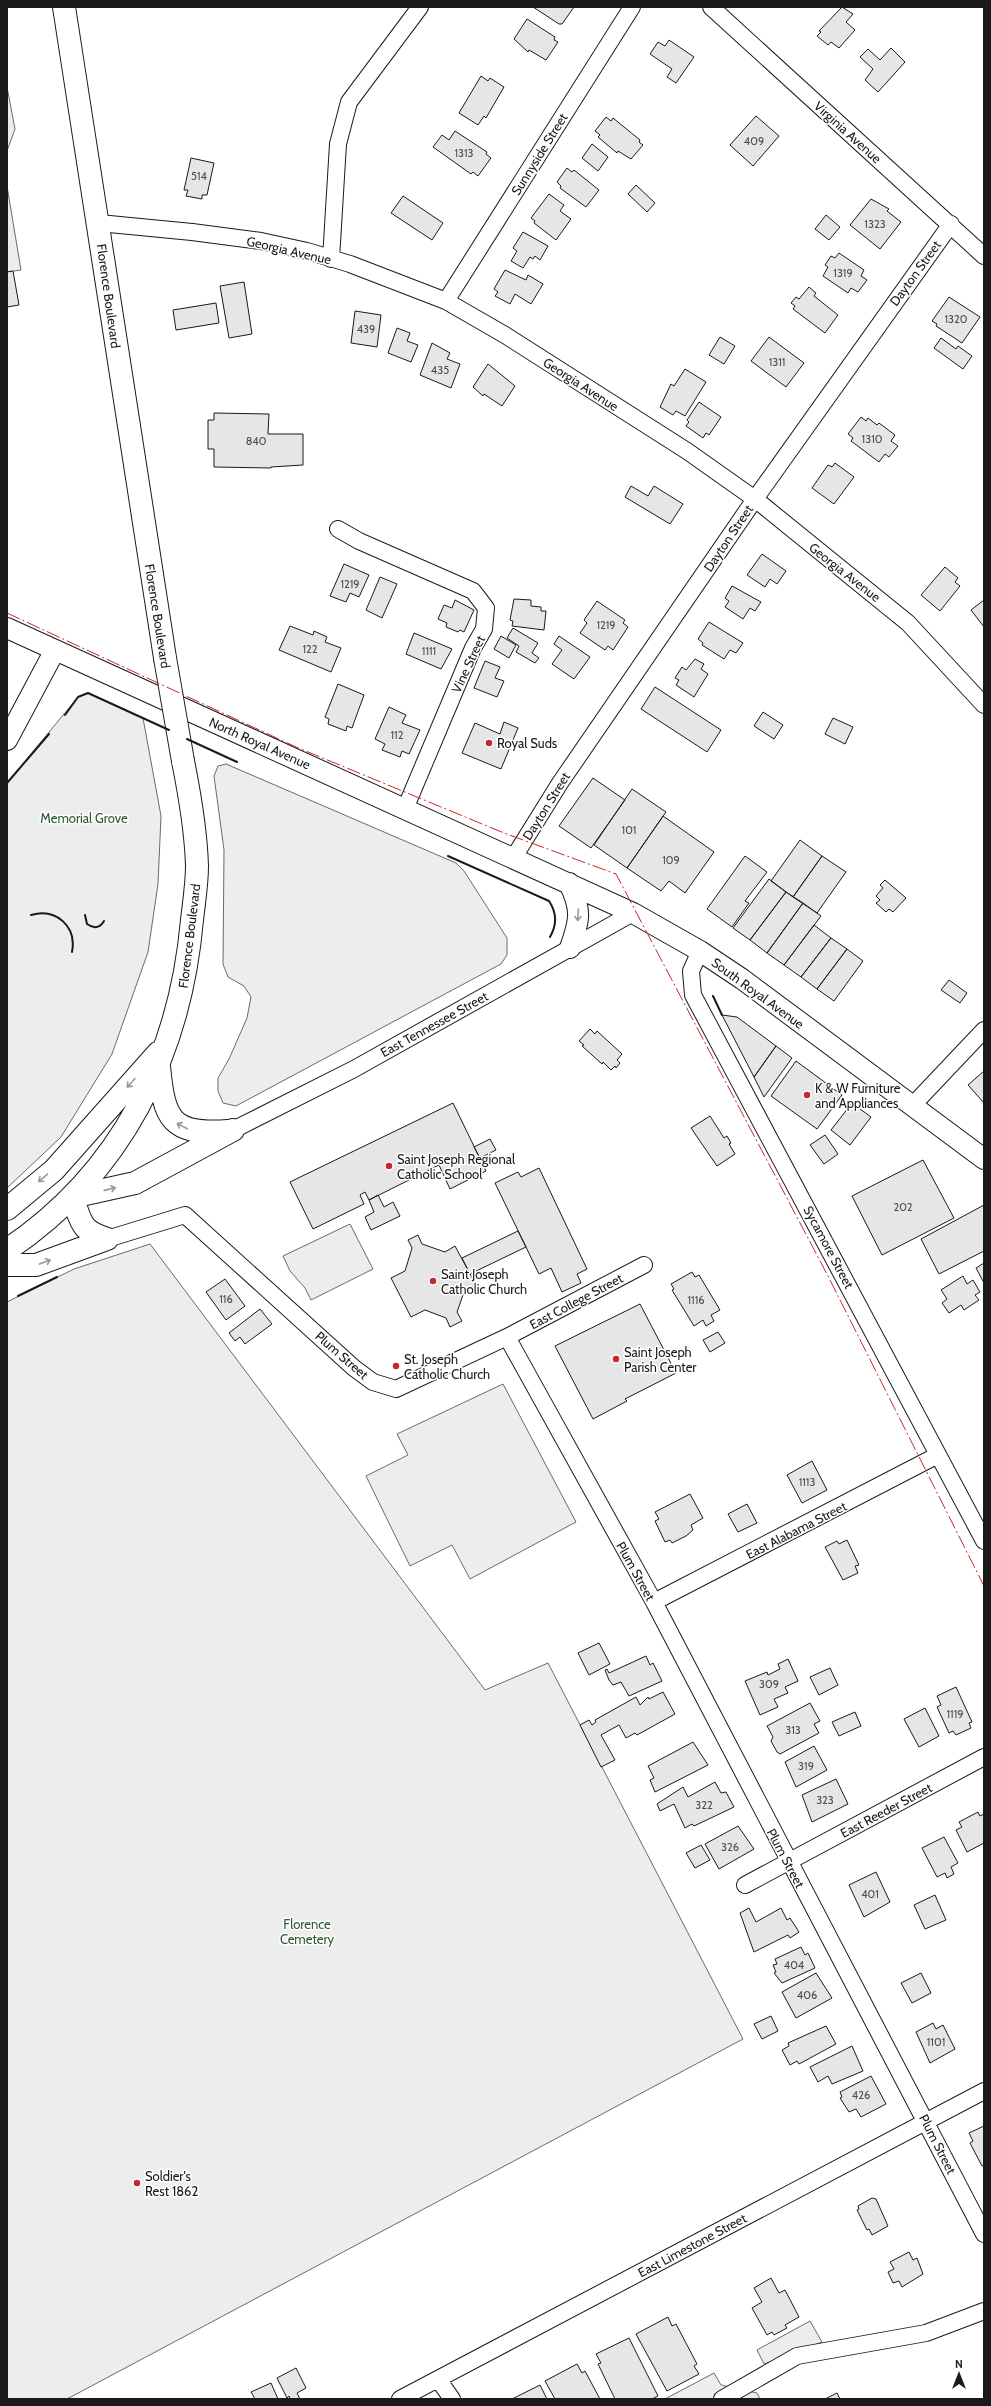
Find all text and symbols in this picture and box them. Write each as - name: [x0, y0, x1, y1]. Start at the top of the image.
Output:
- street label: Virginia Avenue: [811, 98, 885, 167]
- street label: Sunnyside Street: [507, 110, 571, 198]
- house number: 409: [744, 134, 764, 148]
- house number: 1313: [454, 146, 474, 160]
- house number: 514: [191, 169, 208, 183]
- house number: 1323: [864, 217, 886, 231]
- street label: Georgia Avenue: [245, 232, 333, 268]
- street label: Dayton Street: [886, 237, 944, 309]
- street label: Florence Boulevard: [94, 243, 124, 349]
- house number: 1319: [833, 266, 853, 280]
- house number: 1320: [945, 312, 968, 326]
- house number: 439: [357, 322, 375, 336]
- street label: Georgia Avenue: [540, 354, 622, 414]
- house number: 1311: [769, 355, 785, 369]
- house number: 435: [431, 363, 449, 377]
- house number: 1310: [862, 432, 883, 446]
- house number: 840: [246, 434, 267, 448]
- street label: Dayton Street: [700, 501, 756, 574]
- street label: Georgia Avenue: [806, 539, 884, 605]
- street label: Florence Boulevard: [142, 563, 174, 669]
- house number: 1219: [340, 577, 360, 591]
- house number: 1219: [596, 618, 616, 632]
- street label: Vine Street: [448, 632, 489, 695]
- house number: 122: [302, 642, 318, 656]
- house number: 1111: [422, 644, 436, 658]
- street label: North Royal Avenue: [207, 713, 313, 773]
- house number: 112: [391, 728, 404, 742]
- place label: Royal Suds: [497, 735, 558, 751]
- marker: Royal Suds: [484, 738, 494, 748]
- street label: Dayton Street: [519, 769, 574, 843]
- park label: Memorial Grove: [40, 810, 128, 826]
- house number: 101: [622, 823, 636, 837]
- house number: 109: [662, 853, 680, 867]
- street label: Florence Boulevard: [175, 883, 203, 989]
- one-way arrow: [575, 908, 582, 921]
- street label: South Royal Avenue: [709, 954, 808, 1032]
- street label: East Tennessee Street: [378, 988, 491, 1060]
- one-way arrow: [126, 1078, 136, 1088]
- place label: K & W Furniture and Appliances: [815, 1080, 901, 1111]
- marker: K & W Furniture and Appliances: [802, 1090, 812, 1100]
- one-way arrow: [176, 1122, 188, 1129]
- place label: Saint Joseph Regional Catholic School: [397, 1151, 515, 1182]
- marker: Saint Joseph Regional Catholic School: [384, 1161, 394, 1171]
- one-way arrow: [38, 1174, 48, 1183]
- one-way arrow: [103, 1184, 116, 1192]
- house number: 202: [893, 1200, 913, 1214]
- street label: Sycamore Street: [800, 1203, 858, 1292]
- one-way arrow: [39, 1257, 51, 1265]
- place label: Saint Joseph Catholic Church: [441, 1266, 527, 1297]
- street label: East College Street: [527, 1269, 626, 1332]
- marker: Saint Joseph Catholic Church: [428, 1276, 438, 1286]
- house number: 116: [219, 1292, 233, 1306]
- house number: 1116: [687, 1293, 705, 1307]
- street label: Plum Street: [312, 1328, 372, 1383]
- place label: Saint Joseph Parish Center: [624, 1344, 697, 1375]
- place label: St. Joseph Catholic Church: [404, 1351, 490, 1382]
- marker: Saint Joseph Parish Center: [611, 1354, 621, 1364]
- marker: St. Joseph Catholic Church: [391, 1361, 401, 1371]
- house number: 1113: [799, 1475, 815, 1489]
- street label: East Alabama Street: [743, 1497, 850, 1562]
- street label: Plum Street: [613, 1539, 659, 1604]
- house number: 309: [759, 1677, 779, 1691]
- house number: 1119: [946, 1707, 964, 1721]
- house number: 313: [785, 1723, 801, 1737]
- house number: 319: [798, 1759, 814, 1773]
- street label: East Reeder Street: [837, 1779, 935, 1841]
- house number: 323: [816, 1793, 834, 1807]
- house number: 322: [695, 1798, 713, 1812]
- street label: Plum Street: [764, 1826, 809, 1891]
- house number: 326: [721, 1840, 739, 1854]
- house number: 401: [861, 1887, 879, 1901]
- park label: Florence Cemetery: [280, 1916, 335, 1947]
- house number: 404: [784, 1958, 805, 1972]
- house number: 406: [797, 1988, 817, 2002]
- house number: 1101: [927, 2035, 945, 2049]
- house number: 426: [852, 2088, 870, 2102]
- street label: Plum Street: [916, 2111, 960, 2177]
- place label: Soldier's Rest 1862: [145, 2168, 198, 2199]
- marker: Soldier's Rest 1862: [132, 2178, 142, 2188]
- street label: East Limestone Street: [635, 2209, 750, 2280]
- north arrow: [939, 2354, 979, 2394]
- text: N: [955, 2357, 963, 2371]

